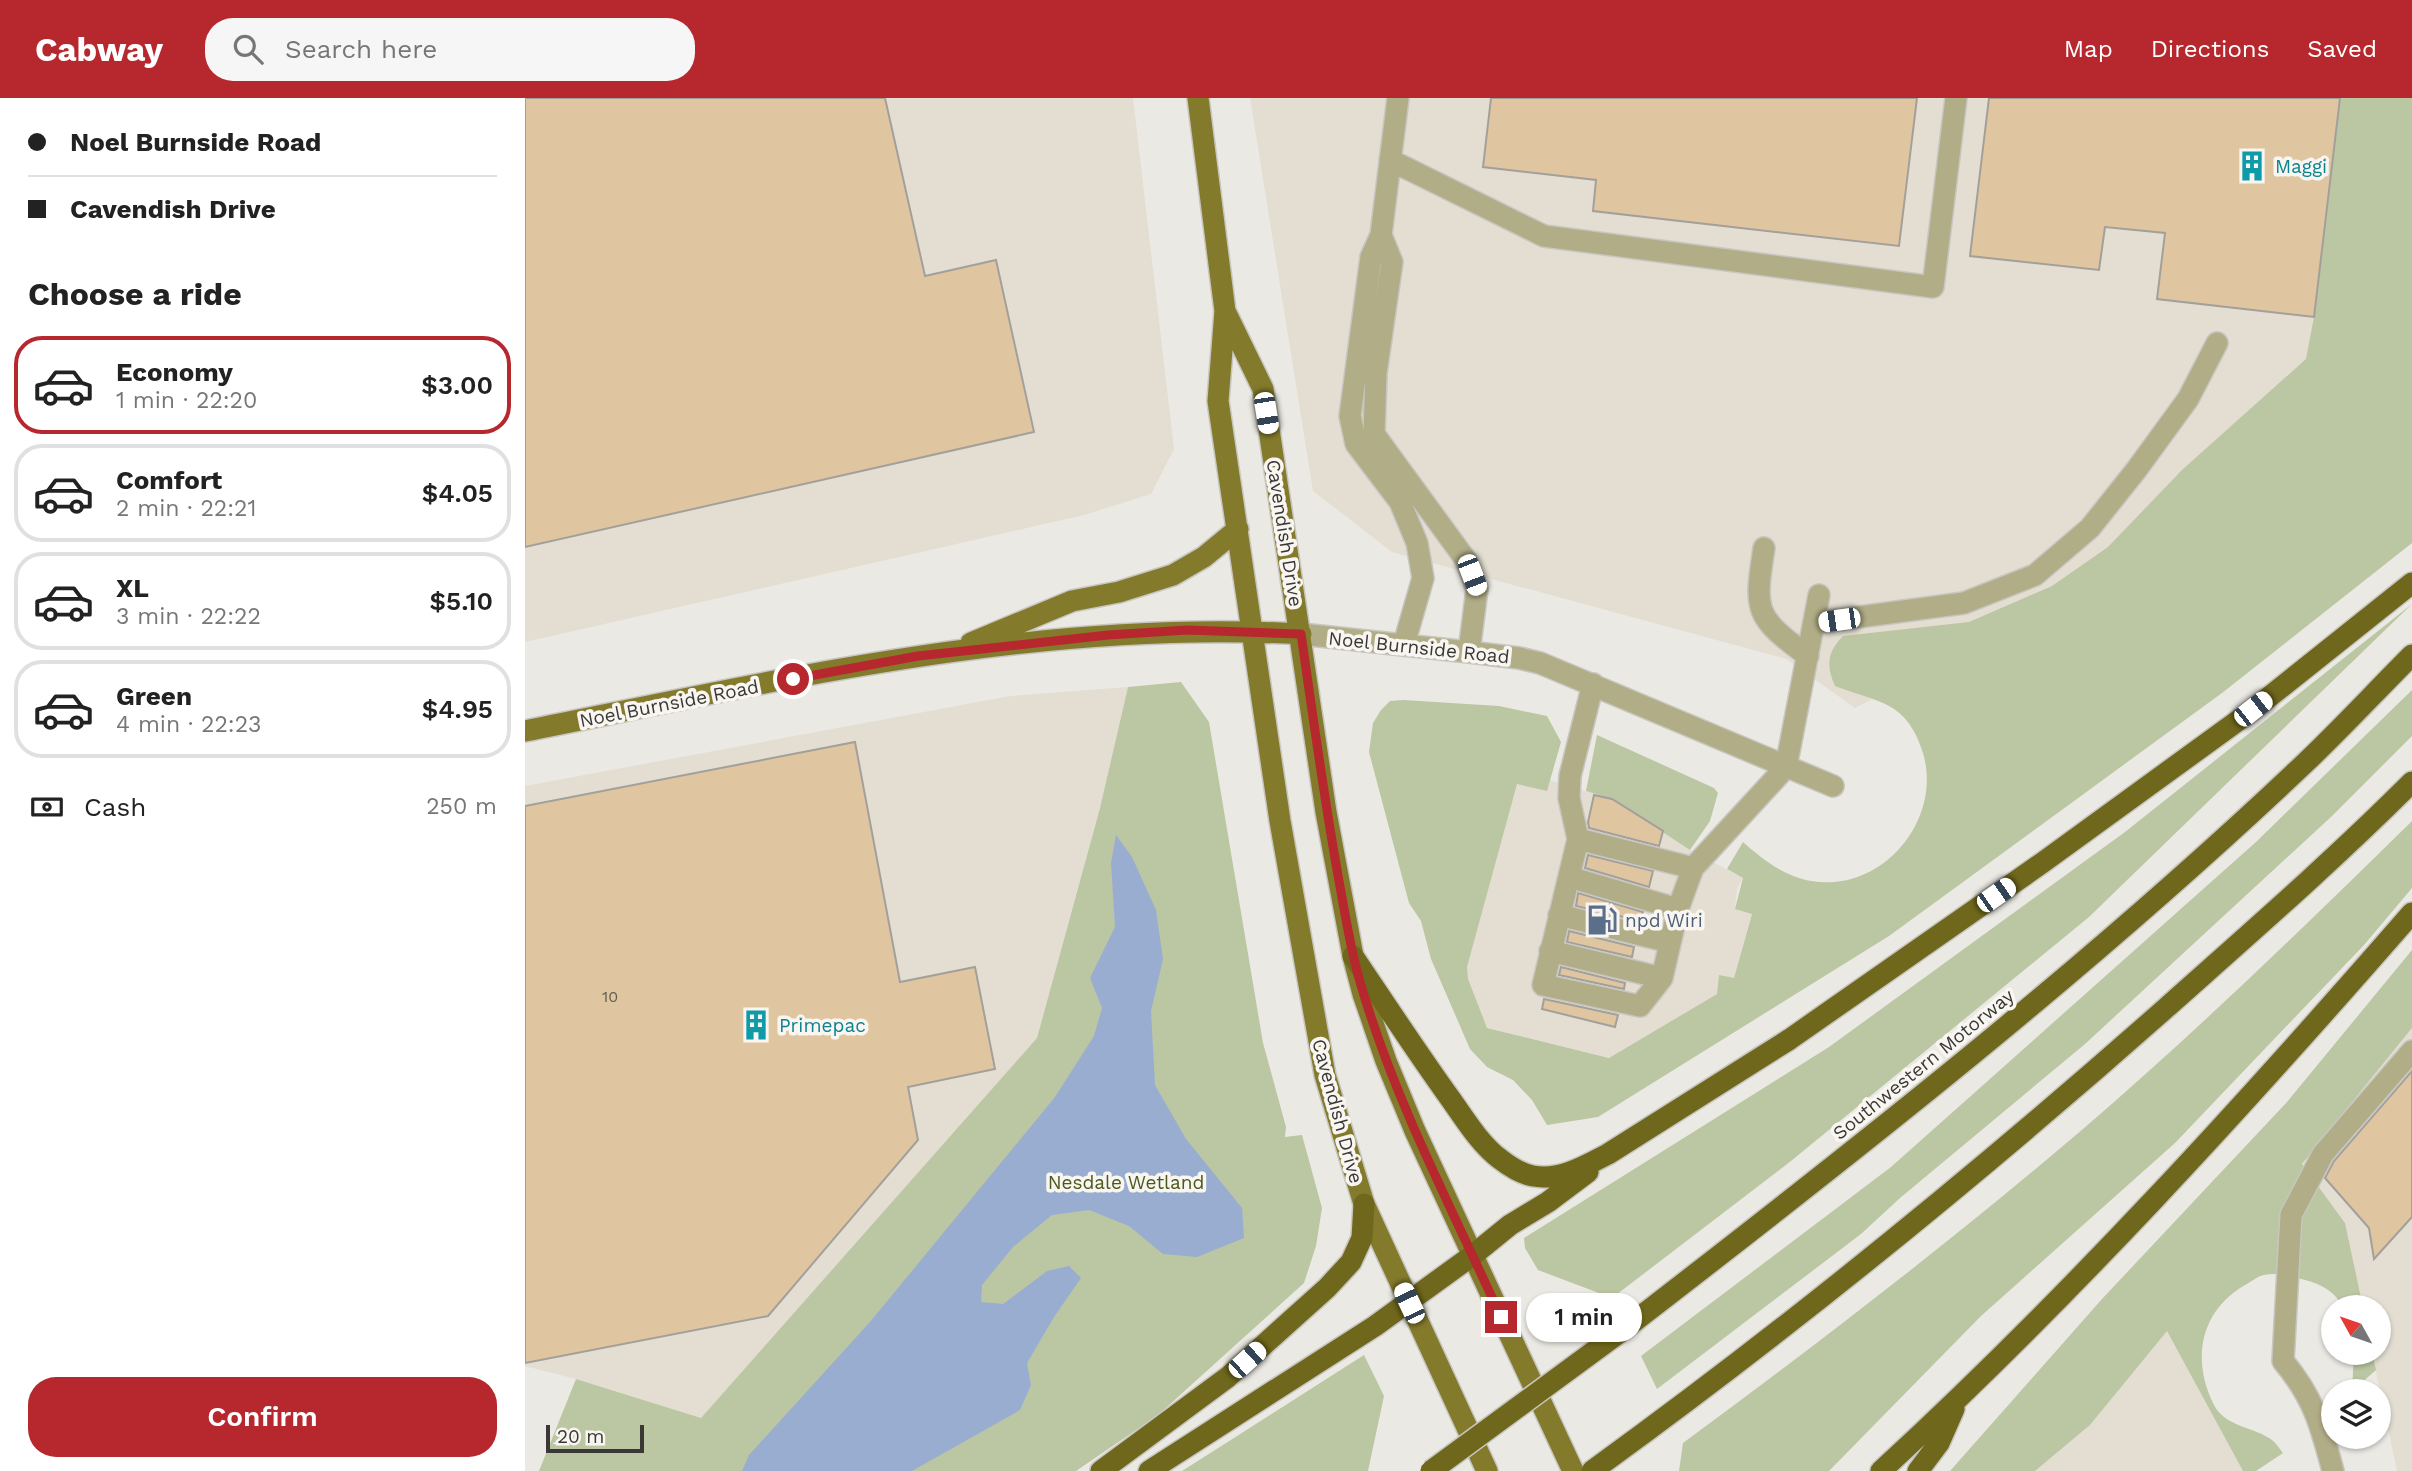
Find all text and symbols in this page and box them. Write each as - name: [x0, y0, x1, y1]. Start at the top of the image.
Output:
- search box: [205, 18, 695, 81]
- text: Cabway: [35, 30, 163, 69]
- icon: search: [229, 30, 267, 68]
- text: Search here: [285, 34, 437, 64]
- text: Map: [2064, 35, 2113, 63]
- text: Directions: [2151, 35, 2269, 63]
- text: Saved: [2307, 35, 2377, 63]
- text: Noel Burnside Road: [70, 127, 321, 157]
- building icon: Maggi: [2235, 149, 2269, 183]
- place label: Maggi: [2275, 155, 2327, 178]
- text: Cavendish Drive: [70, 194, 276, 224]
- text: Choose a ride: [28, 275, 242, 313]
- icon: car: [32, 354, 95, 417]
- text: Economy: [116, 357, 233, 387]
- text: $3.00: [421, 370, 493, 400]
- text: 1 min · 22:20: [116, 387, 257, 414]
- car: [1253, 391, 1280, 435]
- street label: Cavendish Drive: [1262, 458, 1307, 608]
- icon: car: [32, 462, 95, 525]
- text: Comfort: [116, 465, 222, 495]
- text: $4.05: [422, 478, 493, 508]
- text: 2 min · 22:21: [116, 495, 256, 522]
- car: [1455, 552, 1490, 598]
- icon: car: [32, 570, 95, 633]
- text: XL: [116, 573, 149, 603]
- text: $5.10: [430, 586, 493, 616]
- text: 3 min · 22:22: [116, 603, 261, 630]
- car: [1817, 607, 1862, 633]
- street label: Noel Burnside Road: [1327, 627, 1511, 668]
- route start: [777, 663, 809, 695]
- street label: Noel Burnside Road: [577, 675, 761, 732]
- icon: car: [32, 678, 95, 741]
- text: Green: [116, 681, 192, 711]
- car: [2230, 688, 2277, 730]
- text: $4.95: [422, 694, 493, 724]
- text: 4 min · 22:23: [116, 711, 262, 738]
- icon: cash: [28, 788, 66, 826]
- text: Cash: [84, 792, 146, 822]
- text: 250 m: [426, 793, 497, 820]
- car: [1973, 874, 2020, 916]
- fuel station icon: npd Wiri: [1585, 903, 1619, 937]
- place label: npd Wiri: [1625, 909, 1703, 932]
- street label: Southwestern Motorway: [1828, 984, 2019, 1145]
- house number: 10: [602, 987, 618, 1006]
- building icon: Primepac: [739, 1008, 773, 1042]
- place label: Primepac: [779, 1014, 866, 1037]
- street label: Cavendish Drive: [1307, 1036, 1368, 1186]
- park label: Nesdale Wetland: [1048, 1171, 1204, 1194]
- car: [1391, 1280, 1428, 1326]
- callout: 1 min: [1525, 1292, 1641, 1342]
- north arrow: [2321, 1295, 2391, 1365]
- map controls: [2321, 1295, 2391, 1449]
- route end: [1485, 1301, 1517, 1333]
- text: 1 min: [1554, 1304, 1614, 1331]
- car: [1225, 1338, 1270, 1382]
- button: Confirm: [28, 1377, 497, 1457]
- button: layers: [2321, 1379, 2391, 1449]
- scale bar: [546, 1422, 644, 1454]
- text: 20 m: [557, 1425, 604, 1448]

